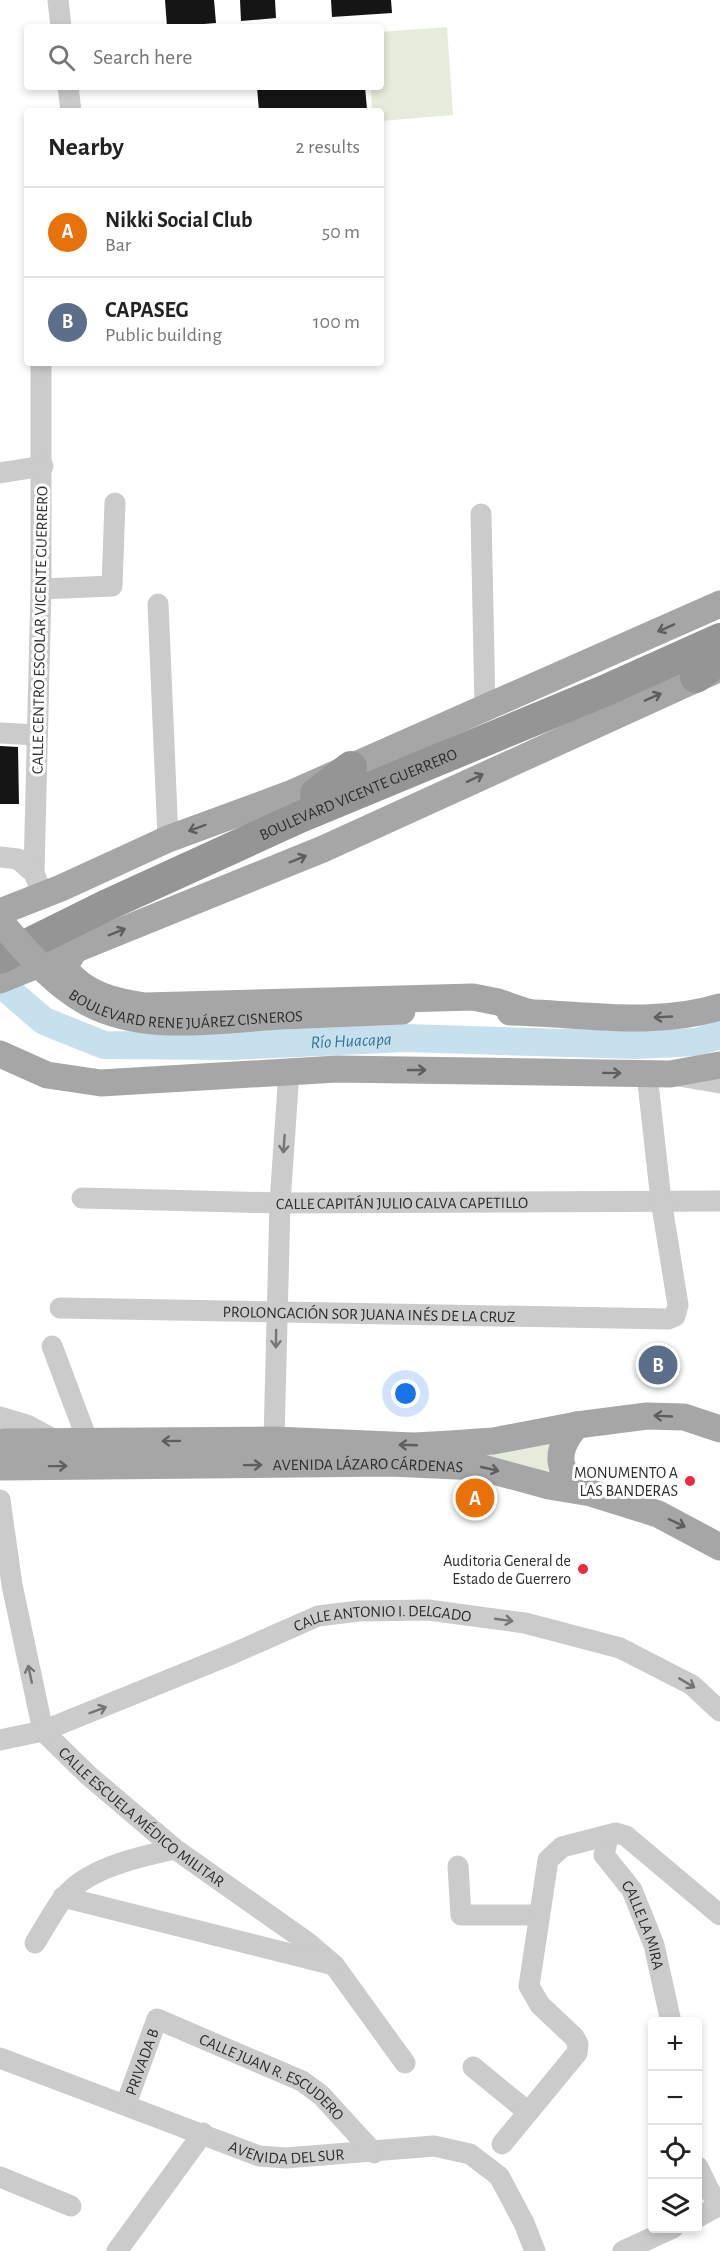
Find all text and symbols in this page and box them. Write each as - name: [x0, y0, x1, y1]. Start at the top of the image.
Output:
- search box: [24, 24, 384, 90]
- icon: search: [45, 41, 78, 74]
- text: Search here: [93, 46, 192, 68]
- text: Nearby: [48, 134, 124, 160]
- text: 2 results: [296, 137, 360, 157]
- text: Nikki Social Club: [105, 209, 253, 231]
- text: A: [62, 222, 74, 242]
- text: 50 m: [322, 222, 360, 242]
- text: Bar: [105, 235, 131, 255]
- text: CAPASEG: [105, 299, 189, 321]
- text: B: [62, 312, 73, 332]
- text: 100 m: [313, 312, 360, 332]
- text: Public building: [105, 325, 222, 345]
- street label: CALLE CENTRO ESCOLAR VICENTE GUERRERO: [29, 486, 51, 774]
- one-way arrow: [658, 622, 676, 634]
- one-way arrow: [643, 690, 661, 702]
- street label: BOULEVARD VICENTE GUERRERO: [257, 746, 459, 843]
- one-way arrow: [466, 772, 484, 784]
- one-way arrow: [189, 823, 207, 834]
- one-way arrow: [288, 853, 307, 864]
- one-way arrow: [107, 925, 126, 936]
- street label: BOULEVARD RENE JUÁREZ CISNEROS: [66, 987, 303, 1031]
- one-way arrow: [653, 1011, 673, 1023]
- water label: Río Huacapa: [310, 1031, 392, 1052]
- one-way arrow: [406, 1064, 426, 1076]
- one-way arrow: [601, 1068, 621, 1079]
- one-way arrow: [278, 1134, 289, 1154]
- street label: CALLE CAPITÁN JULIO CALVA CAPETILLO: [276, 1194, 528, 1212]
- street label: PROLONGACIÓN SOR JUANA INÉS DE LA CRUZ: [222, 1303, 515, 1325]
- one-way arrow: [270, 1329, 281, 1349]
- pin: B: [638, 1342, 678, 1388]
- your location: [391, 1379, 420, 1408]
- one-way arrow: [654, 1411, 674, 1422]
- one-way arrow: [161, 1435, 181, 1447]
- one-way arrow: [398, 1439, 418, 1451]
- street label: AVENIDA LÁZARO CÁRDENAS: [273, 1454, 463, 1475]
- one-way arrow: [243, 1459, 263, 1470]
- one-way arrow: [48, 1461, 68, 1472]
- one-way arrow: [480, 1464, 499, 1476]
- place label: MONUMENTO A LAS BANDERAS: [574, 1465, 678, 1499]
- marker: MONUMENTO A LAS BANDERAS: [683, 1474, 697, 1488]
- pin: A: [456, 1476, 494, 1520]
- one-way arrow: [667, 1517, 685, 1529]
- place label: Auditoria General de Estado de Guerrero: [443, 1553, 571, 1587]
- marker: Auditoria General de Estado de Guerrero: [576, 1562, 590, 1576]
- street label: CALLE ANTONIO I. DELGADO: [291, 1603, 472, 1635]
- one-way arrow: [493, 1615, 513, 1626]
- one-way arrow: [24, 1665, 35, 1684]
- one-way arrow: [678, 1677, 695, 1689]
- one-way arrow: [88, 1704, 107, 1715]
- street label: CALLE ESCUELA MÉDICO MILITAR: [55, 1744, 227, 1890]
- street label: CALLE LA MIRA: [618, 1877, 666, 1971]
- map controls: [648, 2017, 702, 2233]
- button: +: [648, 2017, 702, 2071]
- street label: PRIVADA B: [123, 2027, 162, 2098]
- street label: CALLE JUAN R. ESCUDERO: [197, 2031, 347, 2124]
- button: −: [648, 2071, 702, 2125]
- button: locate: [648, 2125, 702, 2179]
- street label: AVENIDA DEL SUR: [227, 2138, 345, 2167]
- button: layers: [648, 2179, 702, 2233]

